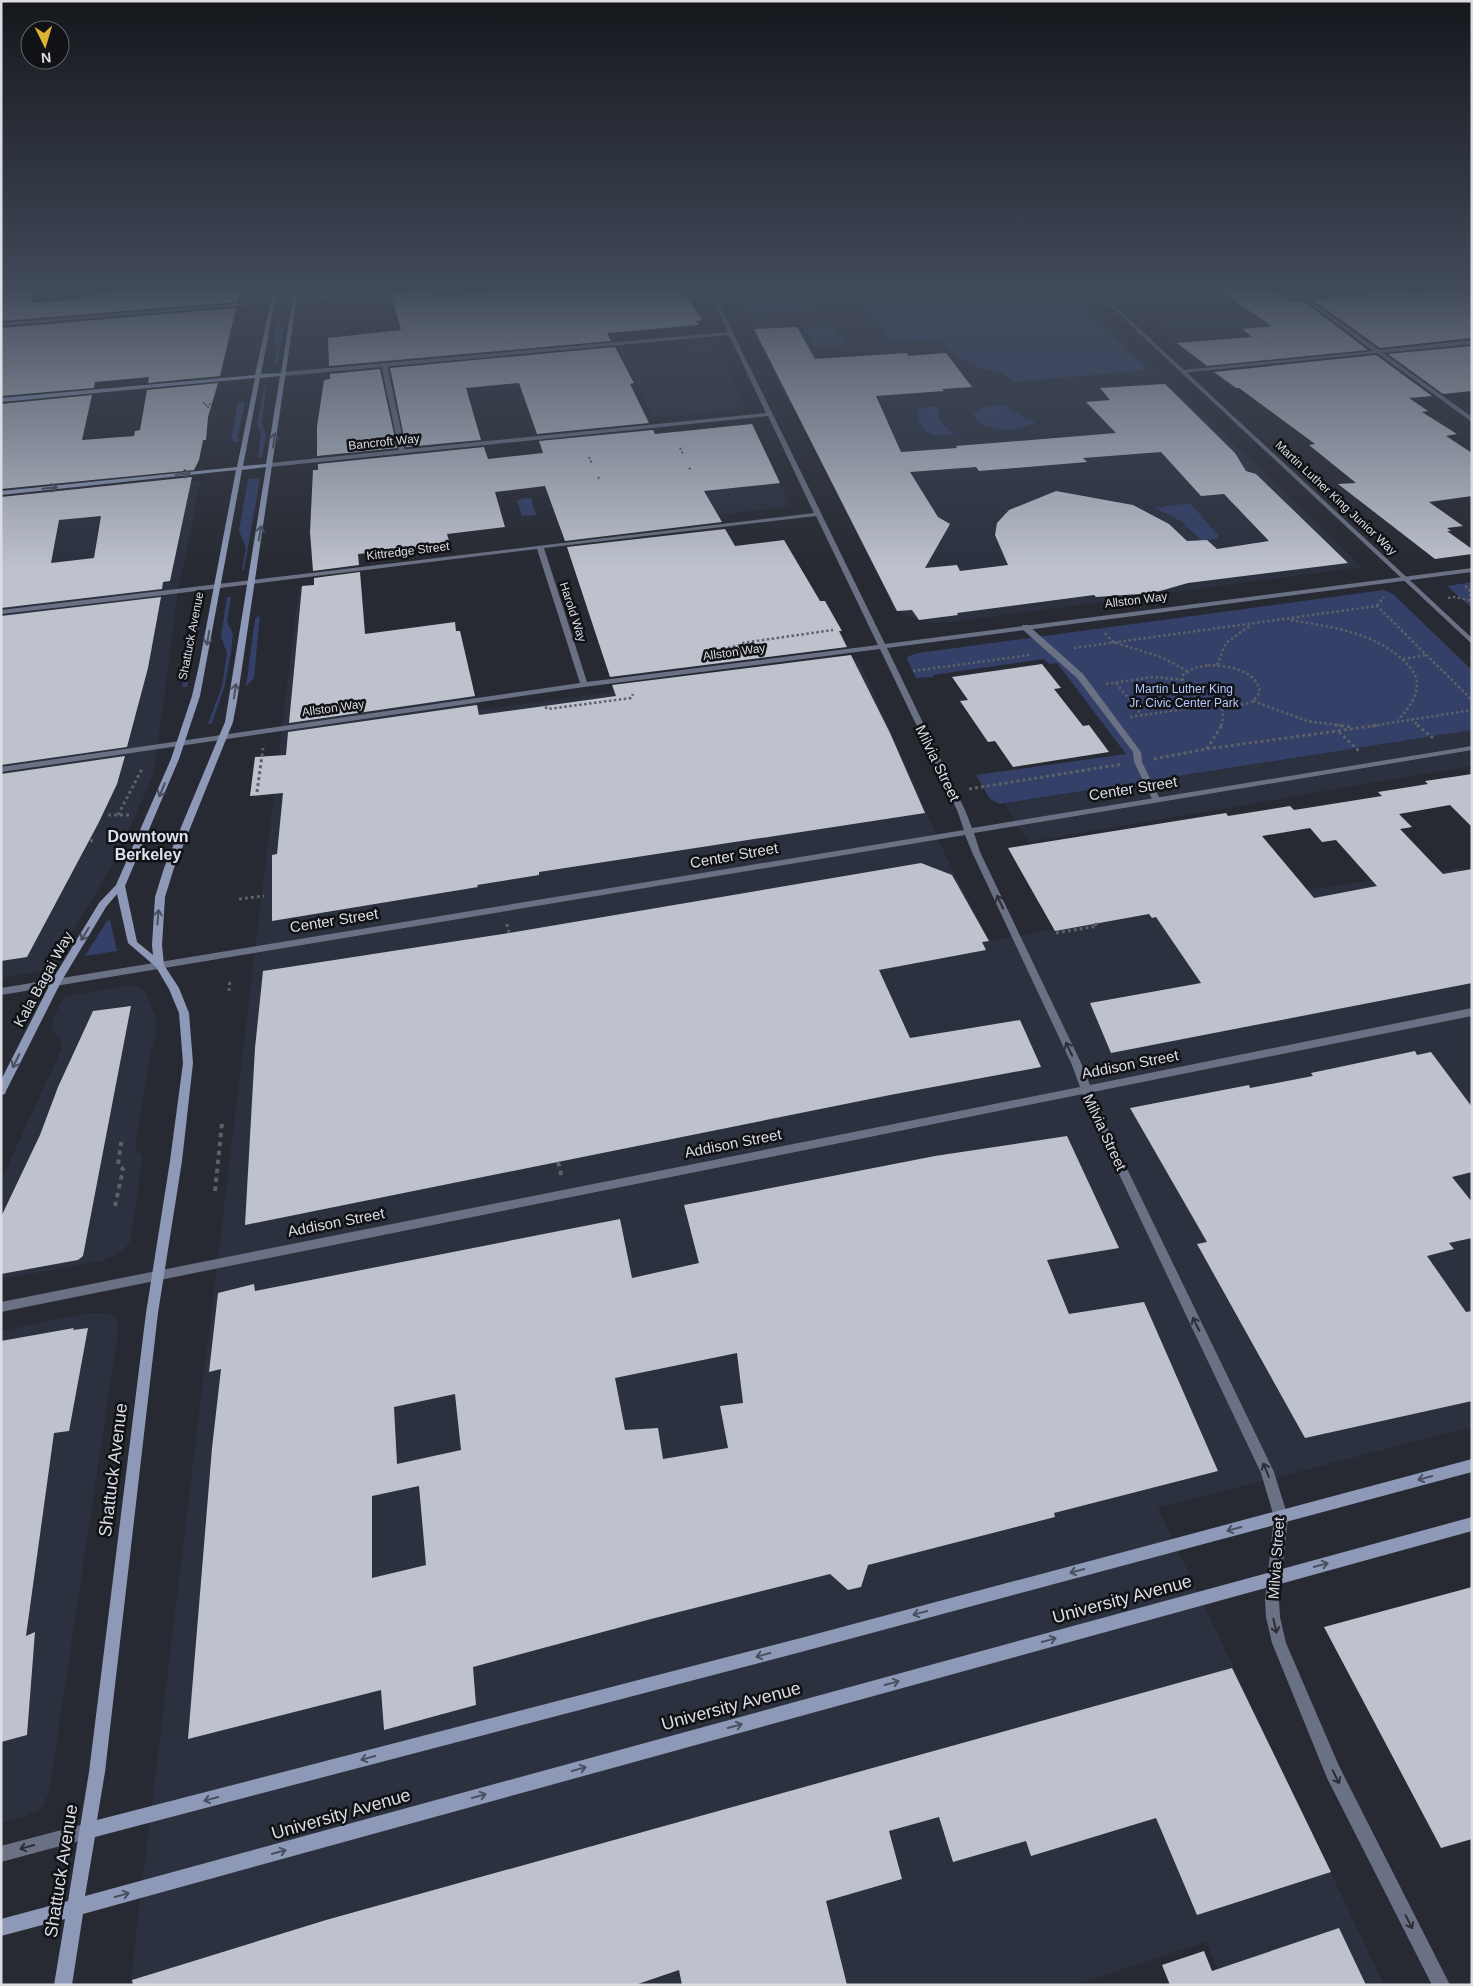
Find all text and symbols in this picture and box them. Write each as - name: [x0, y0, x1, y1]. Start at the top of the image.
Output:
- north arrow: [20, 20, 70, 70]
- text: N: [40, 50, 52, 66]
- street label: Bancroft Way: [348, 431, 420, 453]
- one-way arrow: [269, 432, 279, 448]
- street label: Martin Luther King Junior Way: [1272, 438, 1400, 558]
- one-way arrow: [175, 470, 191, 479]
- one-way arrow: [41, 483, 57, 493]
- one-way arrow: [255, 526, 265, 542]
- street label: Kittredge Street: [366, 539, 451, 563]
- street label: Harold Way: [557, 580, 589, 644]
- street label: Allston Way: [1104, 589, 1168, 611]
- street label: Shattuck Avenue: [176, 590, 207, 681]
- one-way arrow: [203, 630, 212, 646]
- street label: Allston Way: [702, 641, 766, 663]
- park label: Martin Luther King Jr. Civic Center Park: [1129, 682, 1240, 710]
- one-way arrow: [230, 683, 240, 699]
- street label: Allston Way: [301, 697, 365, 719]
- street label: Milvia Street: [912, 722, 964, 805]
- street label: Center Street: [1088, 772, 1179, 803]
- one-way arrow: [156, 782, 166, 797]
- district label: Downtown Berkeley: [108, 828, 188, 863]
- street label: Center Street: [689, 839, 780, 871]
- one-way arrow: [994, 895, 1004, 910]
- street label: Center Street: [289, 904, 380, 935]
- one-way arrow: [153, 909, 163, 925]
- one-way arrow: [80, 926, 90, 940]
- street label: Kala Bagai Way: [10, 928, 76, 1030]
- one-way arrow: [1064, 1042, 1074, 1057]
- street label: Addison Street: [1080, 1046, 1181, 1082]
- one-way arrow: [11, 1053, 20, 1068]
- street label: Milvia Street: [1080, 1091, 1130, 1174]
- street label: Addison Street: [683, 1125, 784, 1161]
- street label: Addison Street: [286, 1204, 387, 1240]
- one-way arrow: [1191, 1317, 1201, 1332]
- street label: Shattuck Avenue: [95, 1402, 131, 1538]
- one-way arrow: [1261, 1463, 1270, 1479]
- one-way arrow: [1417, 1473, 1433, 1483]
- street label: Milvia Street: [1265, 1515, 1287, 1600]
- one-way arrow: [1226, 1525, 1242, 1535]
- one-way arrow: [1313, 1560, 1329, 1569]
- one-way arrow: [1069, 1567, 1085, 1577]
- street label: University Avenue: [1050, 1571, 1194, 1627]
- one-way arrow: [912, 1609, 928, 1618]
- one-way arrow: [1271, 1618, 1280, 1634]
- one-way arrow: [1040, 1635, 1056, 1644]
- one-way arrow: [755, 1650, 771, 1660]
- one-way arrow: [883, 1677, 899, 1687]
- street label: University Avenue: [659, 1678, 803, 1734]
- one-way arrow: [727, 1720, 743, 1730]
- one-way arrow: [360, 1753, 376, 1763]
- one-way arrow: [570, 1764, 586, 1773]
- one-way arrow: [1332, 1769, 1341, 1784]
- street label: University Avenue: [269, 1785, 413, 1843]
- one-way arrow: [471, 1791, 487, 1800]
- one-way arrow: [203, 1795, 219, 1804]
- street label: Shattuck Avenue: [41, 1803, 81, 1939]
- one-way arrow: [20, 1842, 36, 1852]
- one-way arrow: [270, 1846, 286, 1856]
- one-way arrow: [114, 1890, 130, 1899]
- one-way arrow: [1404, 1914, 1414, 1929]

